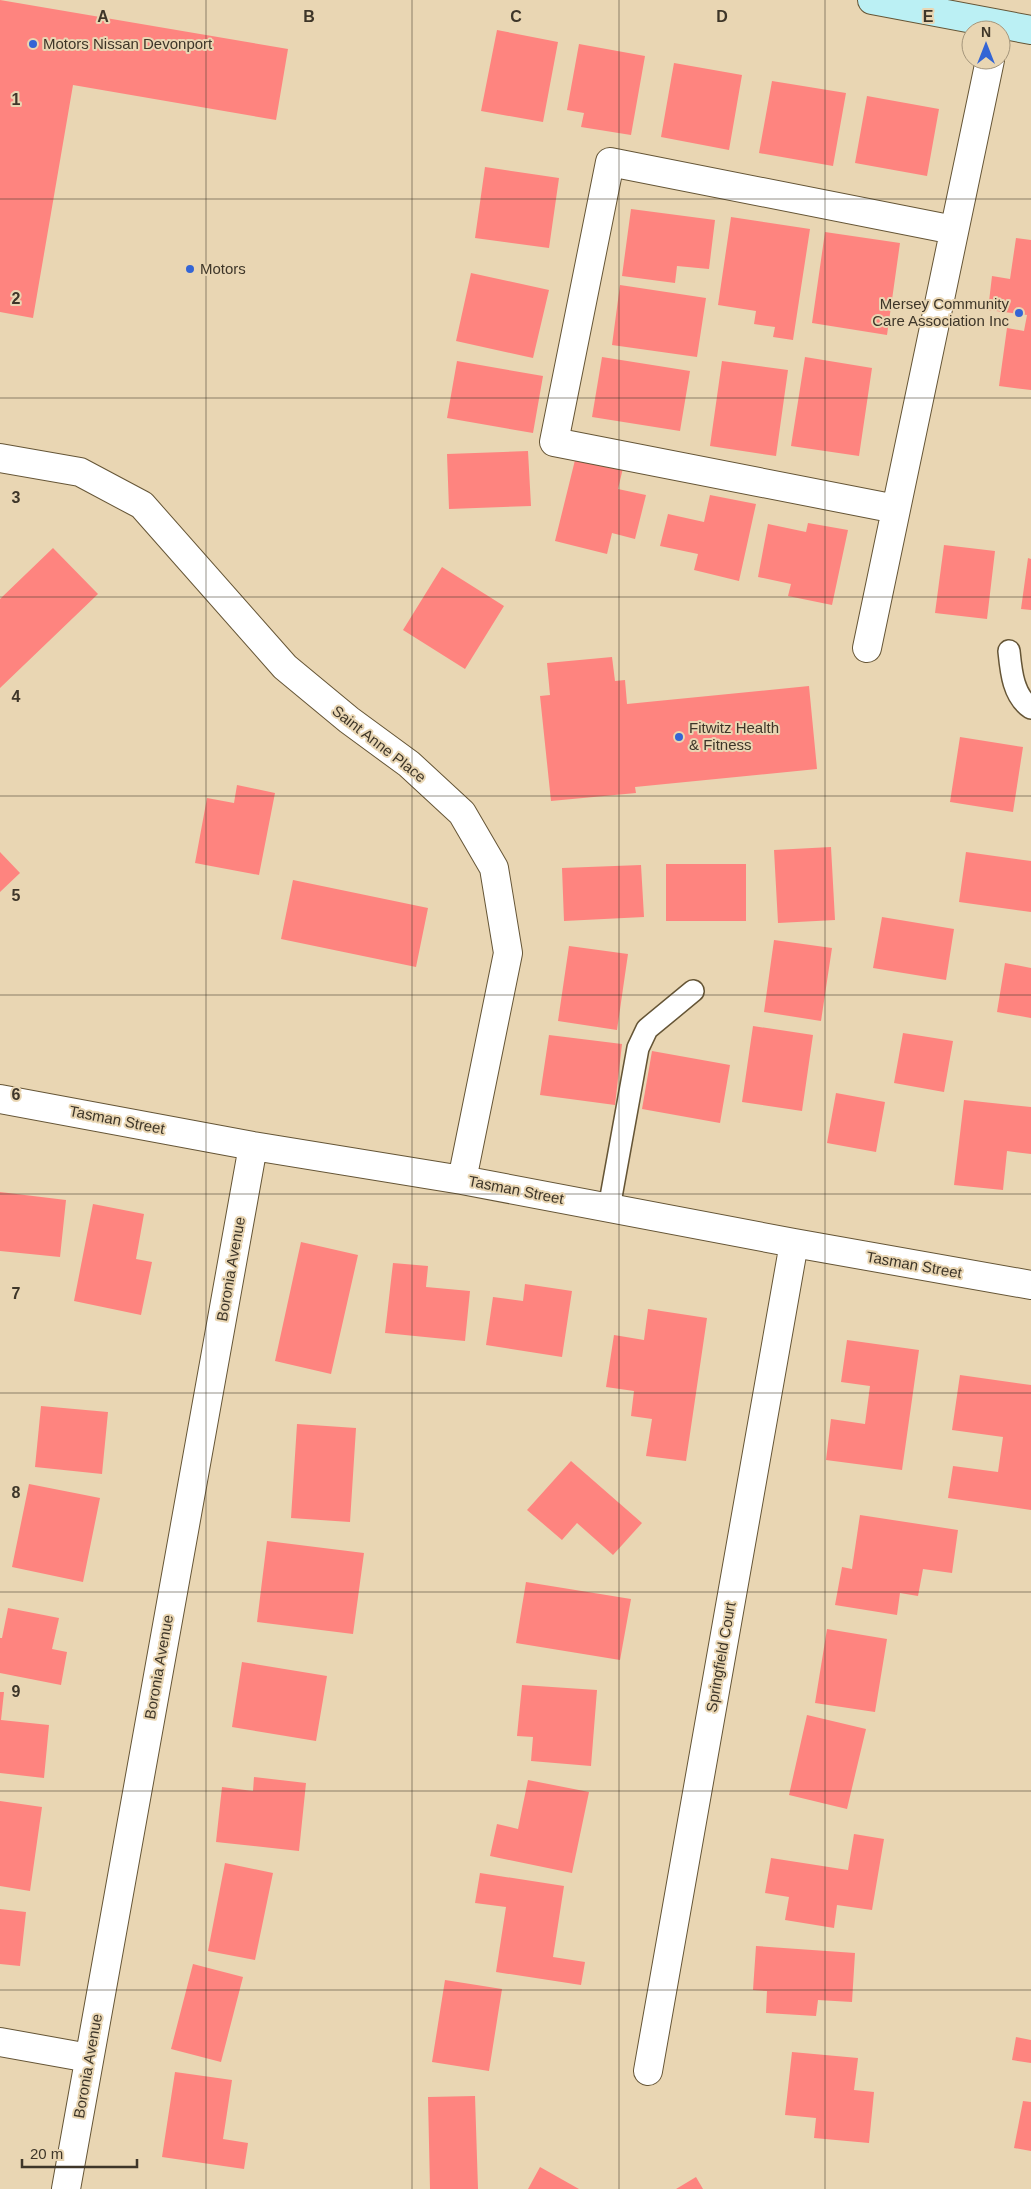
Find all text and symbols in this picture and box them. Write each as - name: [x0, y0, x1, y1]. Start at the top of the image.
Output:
- text: A: [97, 8, 109, 25]
- text: B: [303, 8, 315, 25]
- text: C: [510, 8, 522, 25]
- text: D: [716, 8, 728, 25]
- text: E: [923, 8, 934, 25]
- north arrow: [961, 20, 1011, 70]
- text: N: [981, 24, 991, 40]
- place label: Motors Nissan Devonport: [43, 35, 213, 52]
- marker: Motors Nissan Devonport: [27, 38, 39, 50]
- text: 1: [12, 91, 21, 108]
- place label: Motors: [200, 260, 246, 277]
- marker: Motors: [184, 263, 196, 275]
- text: 2: [12, 290, 21, 307]
- place label: Mersey Community Care Association Inc: [872, 295, 1009, 329]
- marker: Mersey Community Care Association Inc: [1013, 307, 1025, 319]
- text: 3: [12, 489, 21, 506]
- text: 4: [12, 688, 21, 705]
- street label: Saint Anne Place: [329, 702, 430, 785]
- place label: Fitwitz Health & Fitness: [689, 719, 779, 753]
- marker: Fitwitz Health & Fitness: [673, 731, 685, 743]
- text: 5: [12, 887, 21, 904]
- text: 6: [12, 1086, 21, 1103]
- street label: Tasman Street: [68, 1102, 167, 1137]
- street label: Tasman Street: [467, 1172, 566, 1207]
- street label: Boronia Avenue: [213, 1215, 248, 1322]
- street label: Tasman Street: [865, 1248, 964, 1281]
- text: 7: [12, 1285, 21, 1302]
- text: 8: [12, 1484, 21, 1501]
- street label: Springfield Court: [702, 1600, 739, 1713]
- street label: Boronia Avenue: [141, 1613, 176, 1720]
- text: 9: [12, 1683, 21, 1700]
- street label: Boronia Avenue: [70, 2012, 105, 2119]
- scale bar: [22, 2136, 138, 2168]
- text: 20 m: [30, 2145, 63, 2162]

